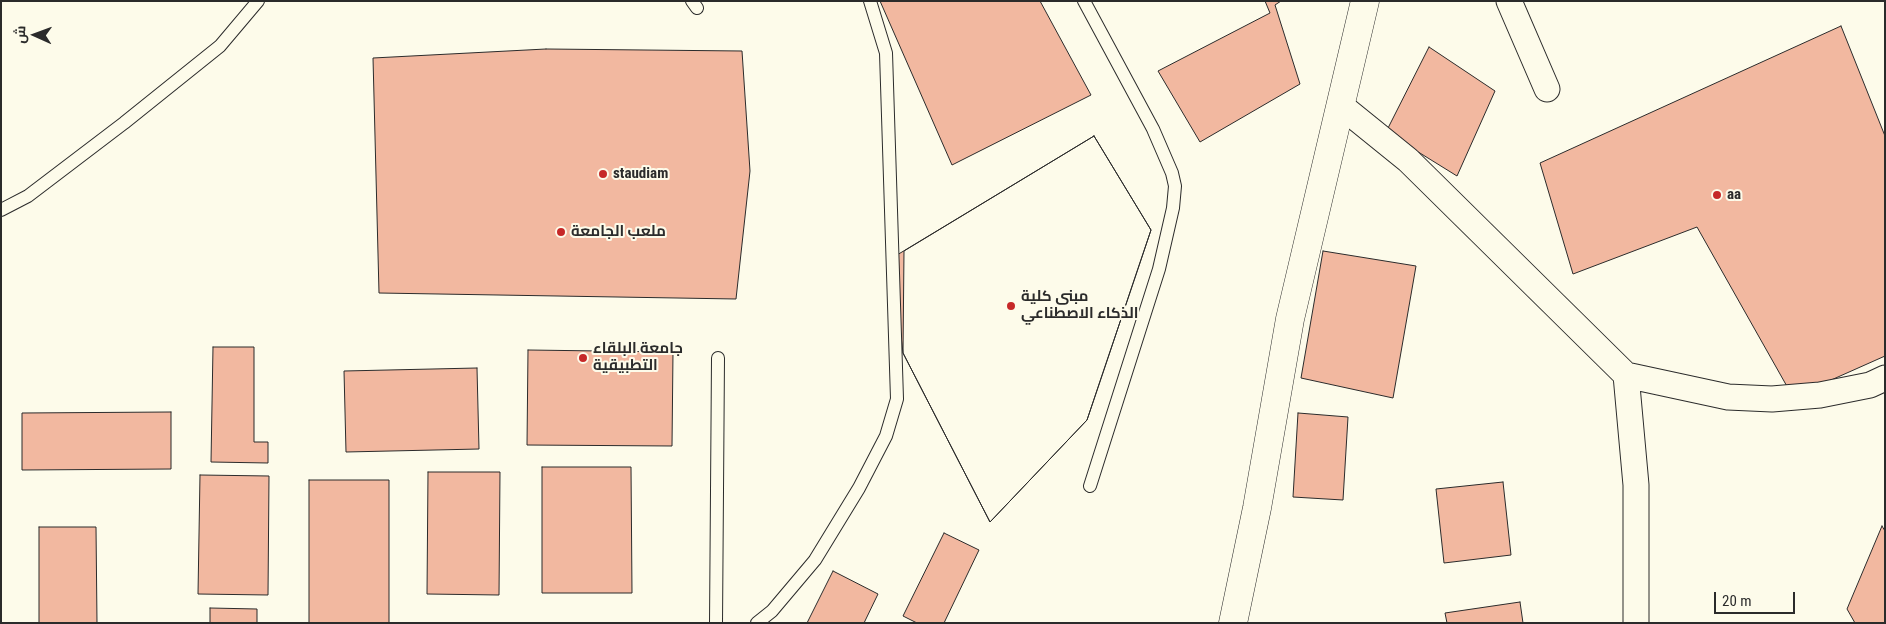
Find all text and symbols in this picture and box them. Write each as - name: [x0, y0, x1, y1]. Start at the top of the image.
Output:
- north arrow: [10, 10, 60, 60]
- text: ش: [12, 25, 28, 44]
- place label: staudiam: [613, 165, 668, 183]
- marker: staudiam: [597, 168, 609, 180]
- place label: aa: [1727, 186, 1741, 204]
- marker: aa: [1711, 189, 1723, 201]
- place label: ملعب الجامعة: [571, 223, 666, 241]
- marker: ملعب الجامعة: [555, 226, 567, 238]
- place label: مبنى كلية الذكاء الاصطناعي: [1021, 288, 1138, 323]
- marker: مبنى كلية الذكاء الاصطناعي: [1005, 300, 1017, 312]
- place label: جامعة البلقاء التطبيقية: [593, 340, 683, 375]
- marker: جامعة البلقاء التطبيقية: [577, 352, 589, 364]
- scale bar: [1716, 582, 1797, 614]
- text: 20 m: [1722, 592, 1752, 610]

